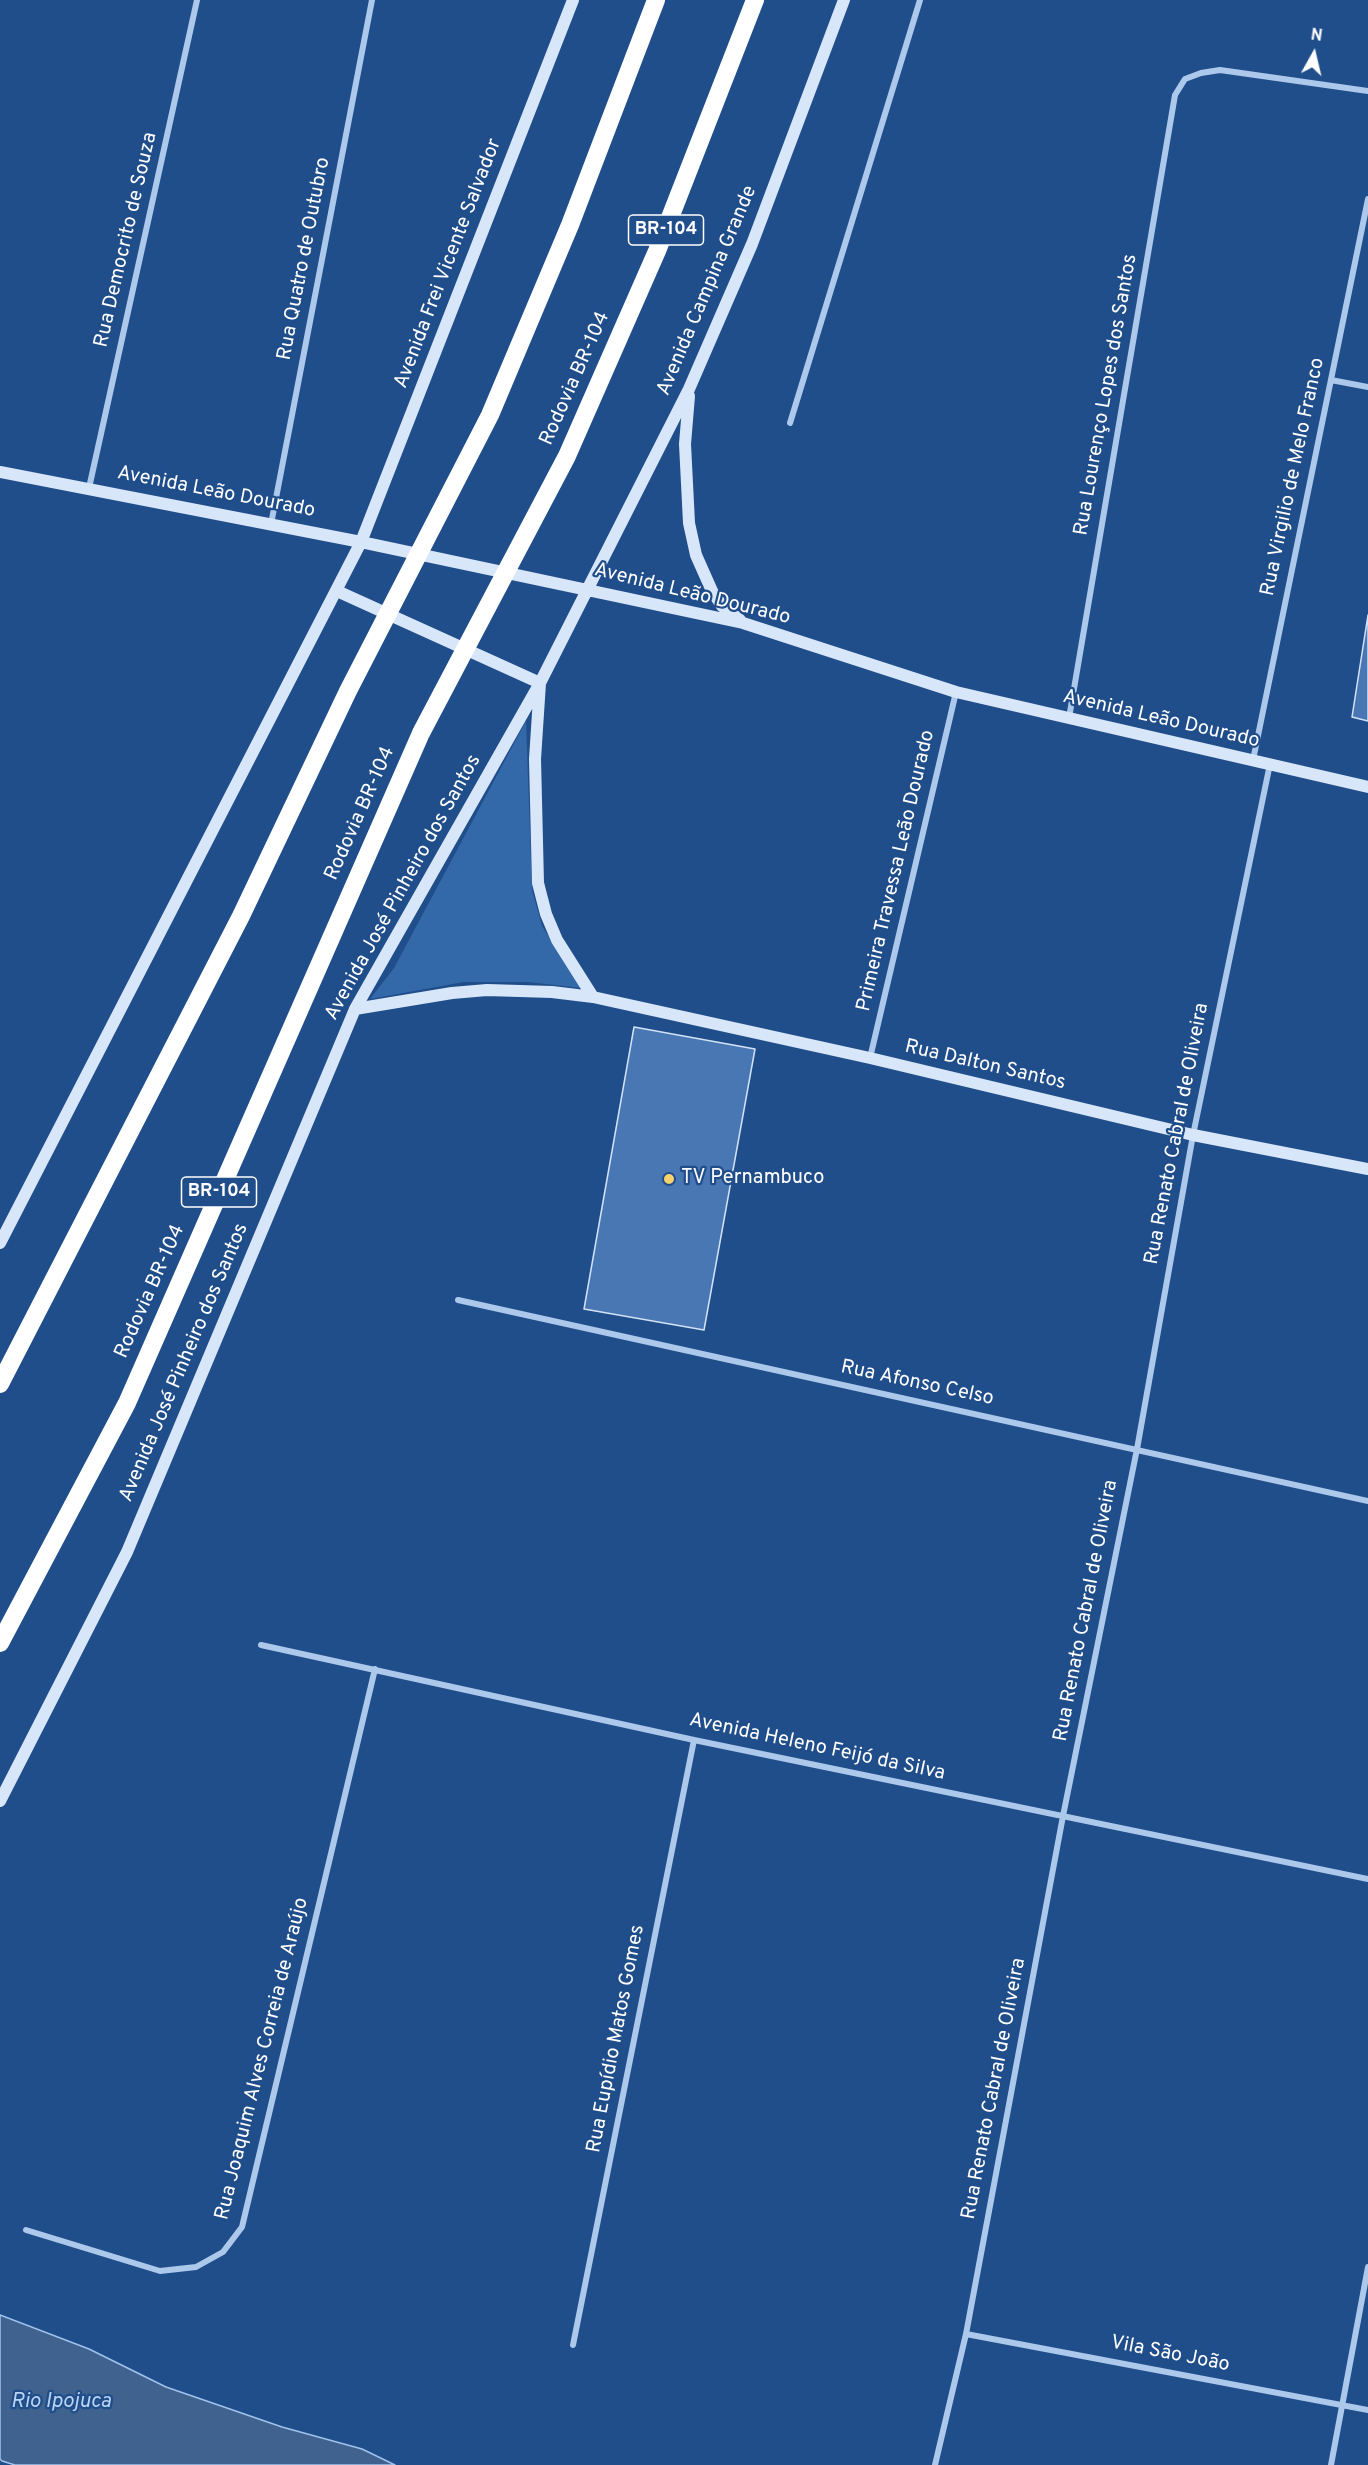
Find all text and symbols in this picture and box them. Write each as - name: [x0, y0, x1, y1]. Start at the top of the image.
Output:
- north arrow: [1284, 24, 1344, 84]
- text: N: [1309, 25, 1324, 47]
- street label: Rua Democrito de Souza: [91, 130, 163, 350]
- street label: Avenida Frei Vicente Salvador: [390, 136, 508, 392]
- street label: Rua Quatro de Outubro: [274, 156, 336, 362]
- street label: Avenida Campina Grande: [653, 182, 763, 400]
- road number: BR-104: [628, 215, 704, 245]
- street label: Rua Lourenço Lopes dos Santos: [1070, 252, 1144, 538]
- street label: Rodovia BR-104: [536, 308, 616, 450]
- street label: Rua Virgilio de Melo Franco: [1257, 356, 1331, 598]
- street label: Avenida Leão Dourado: [115, 462, 317, 524]
- street label: Avenida Leão Dourado: [591, 559, 793, 631]
- street label: Avenida Leão Dourado: [1060, 686, 1262, 754]
- street label: Primeira Travessa Leão Dourado: [853, 728, 941, 1014]
- street label: Rodovia BR-104: [321, 743, 401, 885]
- street label: Avenida José Pinheiro dos Santos: [321, 751, 487, 1025]
- street label: Rua Renato Cabral de Oliveira: [1141, 1001, 1215, 1267]
- street label: Rua Dalton Santos: [902, 1036, 1068, 1096]
- place label: TV Pernambuco: [681, 1167, 824, 1191]
- marker: TV Pernambuco: [662, 1172, 676, 1186]
- road number: BR-104: [182, 1177, 256, 1207]
- street label: Avenida José Pinheiro dos Santos: [115, 1220, 255, 1506]
- street label: Rodovia BR-104: [111, 1221, 191, 1363]
- street label: Rua Afonso Celso: [838, 1356, 996, 1412]
- street label: Rua Renato Cabral de Oliveira: [1050, 1478, 1124, 1744]
- street label: Avenida Heleno Feijó da Silva: [687, 1709, 947, 1787]
- street label: Rua Joaquim Alves Correia de Araújo: [211, 1895, 315, 2223]
- street label: Rua Eupídio Matos Gomes: [583, 1923, 651, 2155]
- street label: Rua Renato Cabral de Oliveira: [958, 1956, 1032, 2222]
- street label: Vila São João: [1108, 2332, 1232, 2378]
- water label: Rio Ipojuca: [11, 2390, 111, 2416]

